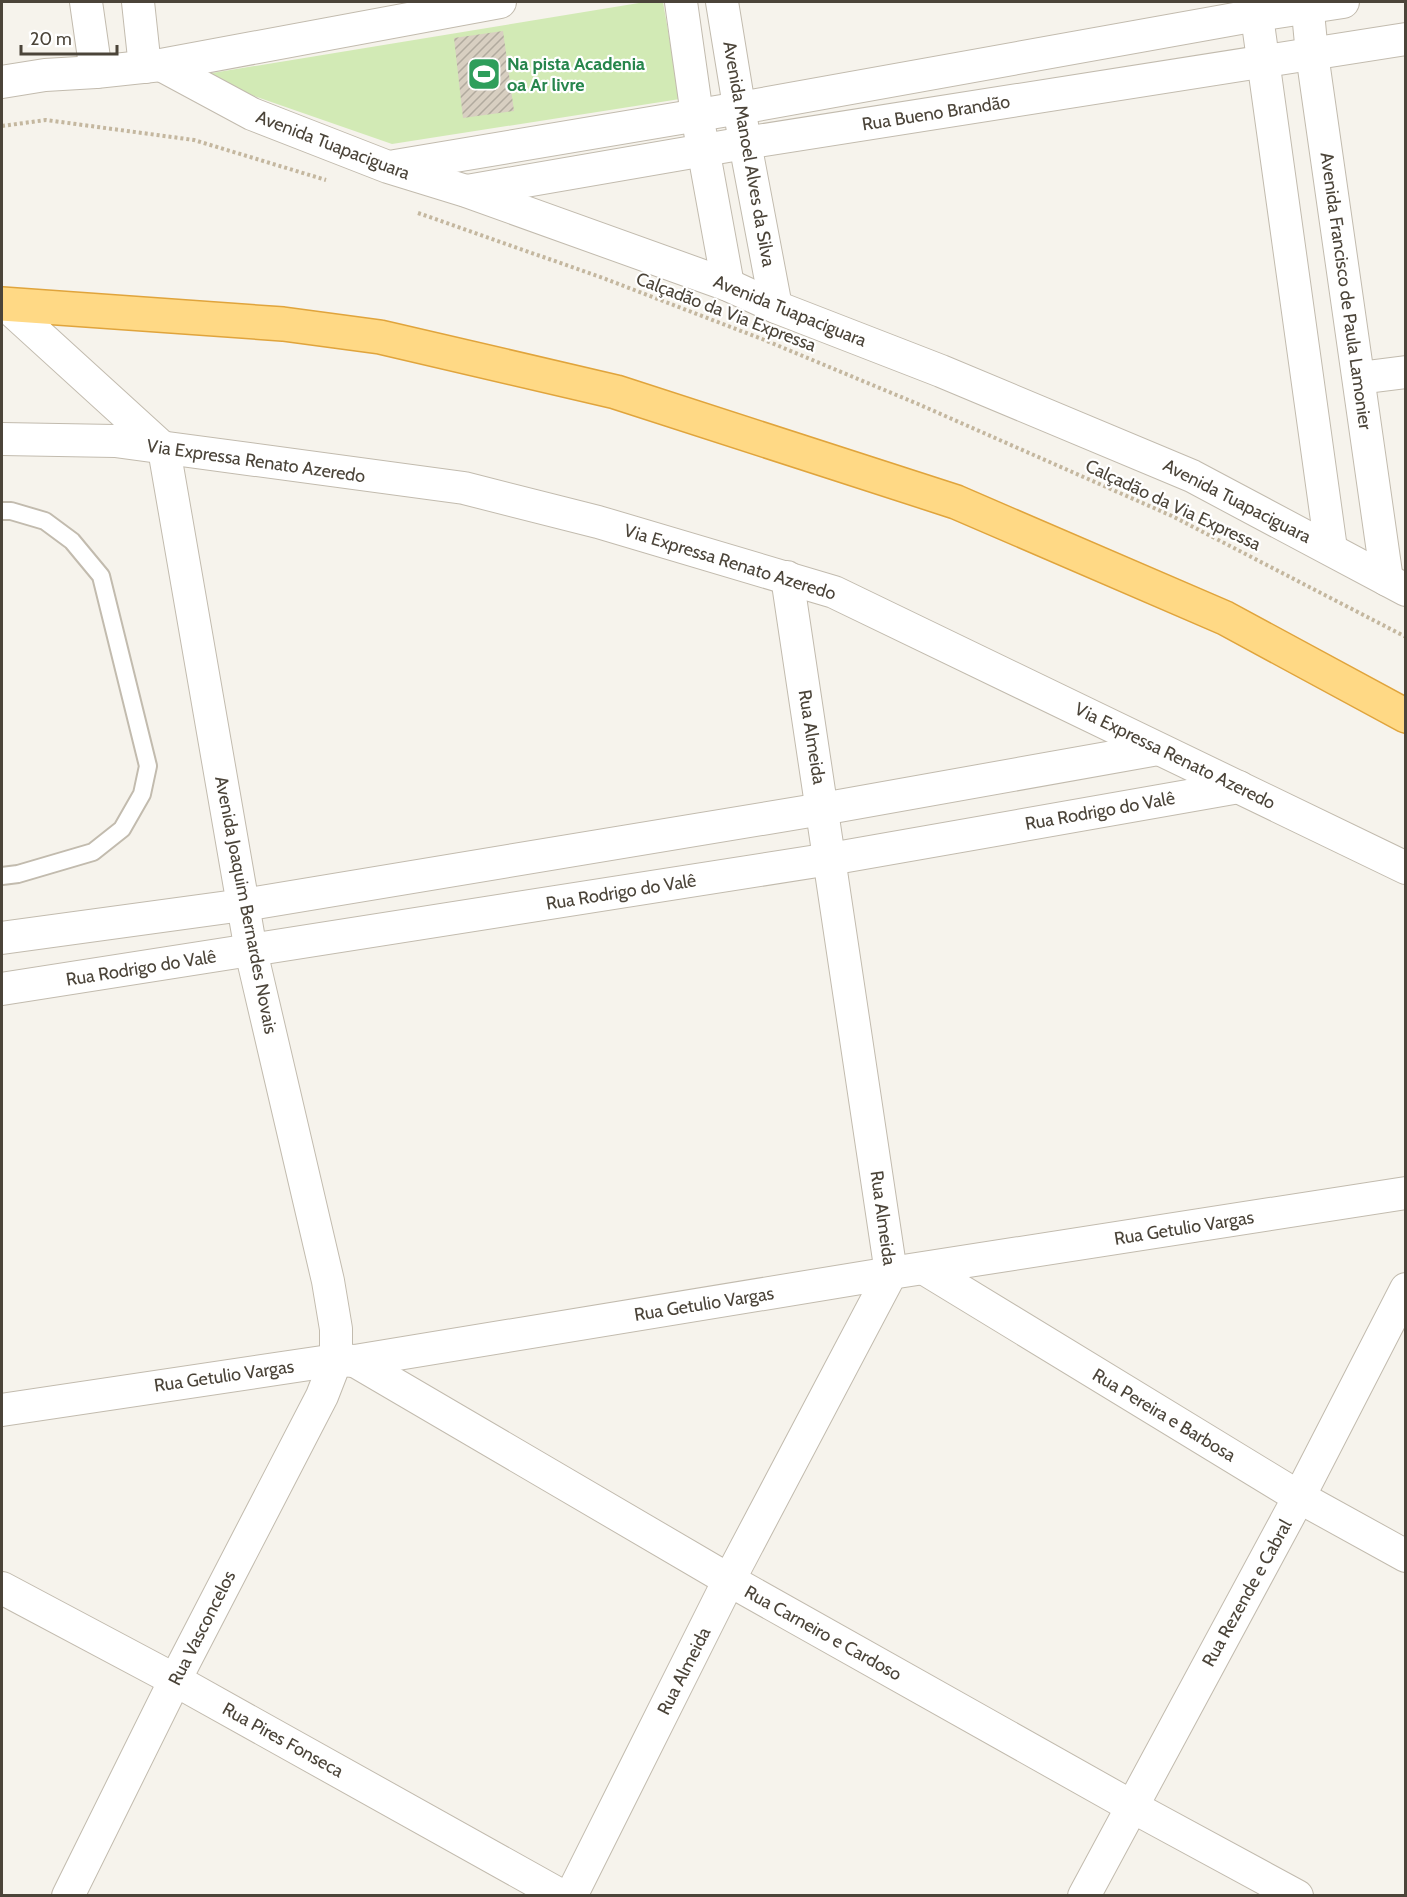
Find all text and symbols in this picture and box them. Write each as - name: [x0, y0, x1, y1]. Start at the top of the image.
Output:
- scale bar: [21, 18, 117, 56]
- text: 20 m: [30, 28, 72, 50]
- street label: Avenida Manoel Alves da Silva: [718, 40, 780, 269]
- place label: Na pista Acadenia oa Ar livre: [507, 53, 645, 96]
- sports icon: Na pista Acadenia oa Ar livre: [466, 56, 502, 92]
- street label: Rua Bueno Brandão: [860, 90, 1012, 136]
- street label: Avenida Tuapaciguara: [253, 106, 413, 185]
- street label: Avenida Francisco de Paula Lamonier: [1316, 151, 1376, 431]
- street label: Calçadão da Via Expressa: [633, 268, 819, 357]
- street label: Avenida Tuapaciguara: [710, 270, 870, 352]
- street label: Via Expressa Renato Azeredo: [145, 435, 367, 487]
- street label: Avenida Tuapaciguara: [1159, 454, 1315, 548]
- street label: Calçadão da Via Expressa: [1082, 455, 1265, 555]
- street label: Via Expressa Renato Azeredo: [621, 519, 839, 605]
- street label: Rua Almeida: [794, 688, 830, 786]
- street label: Via Expressa Renato Azeredo: [1071, 698, 1279, 814]
- street label: Avenida Joaquim Bernardes Novais: [210, 774, 282, 1036]
- street label: Rua Rodrigo do Valê: [1023, 787, 1177, 835]
- street label: Rua Rodrigo do Valê: [544, 869, 698, 915]
- street label: Rua Rodrigo do Valê: [64, 945, 218, 991]
- street label: Rua Almeida: [865, 1169, 901, 1267]
- street label: Rua Getulio Vargas: [1113, 1206, 1255, 1250]
- street label: Rua Getulio Vargas: [633, 1282, 775, 1326]
- street label: Rua Getulio Vargas: [153, 1355, 295, 1397]
- street label: Rua Pereira e Barbosa: [1088, 1364, 1240, 1467]
- street label: Rua Rezende e Cabral: [1197, 1515, 1297, 1670]
- street label: Rua Vasconcelos: [164, 1567, 240, 1689]
- street label: Rua Carneiro e Cardoso: [741, 1581, 906, 1685]
- street label: Rua Almeida: [653, 1623, 716, 1719]
- street label: Rua Pires Fonseca: [219, 1698, 348, 1783]

